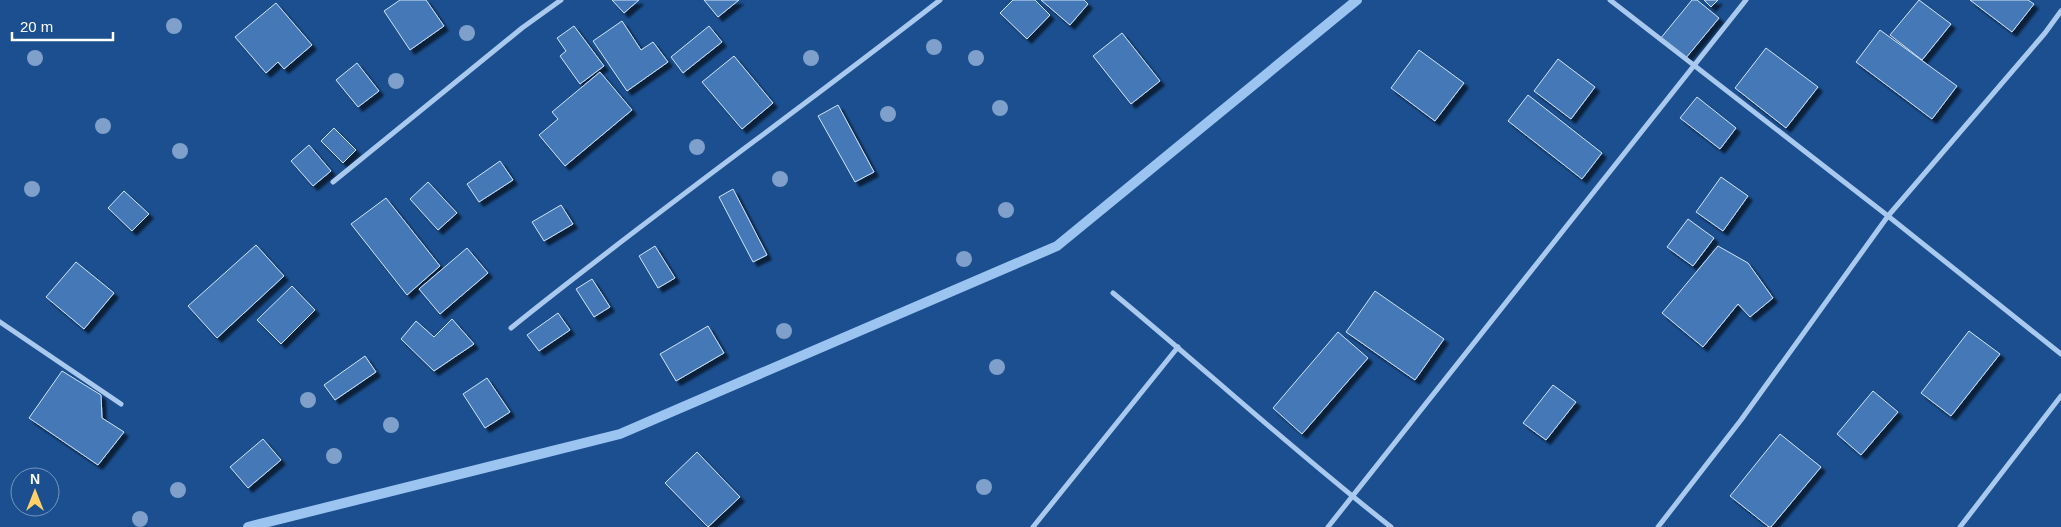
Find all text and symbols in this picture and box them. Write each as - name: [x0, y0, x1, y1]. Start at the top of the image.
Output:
- scale bar: [12, 10, 114, 42]
- text: 20 m: [20, 18, 53, 35]
- north arrow: [10, 467, 60, 517]
- text: N: [30, 471, 40, 487]

